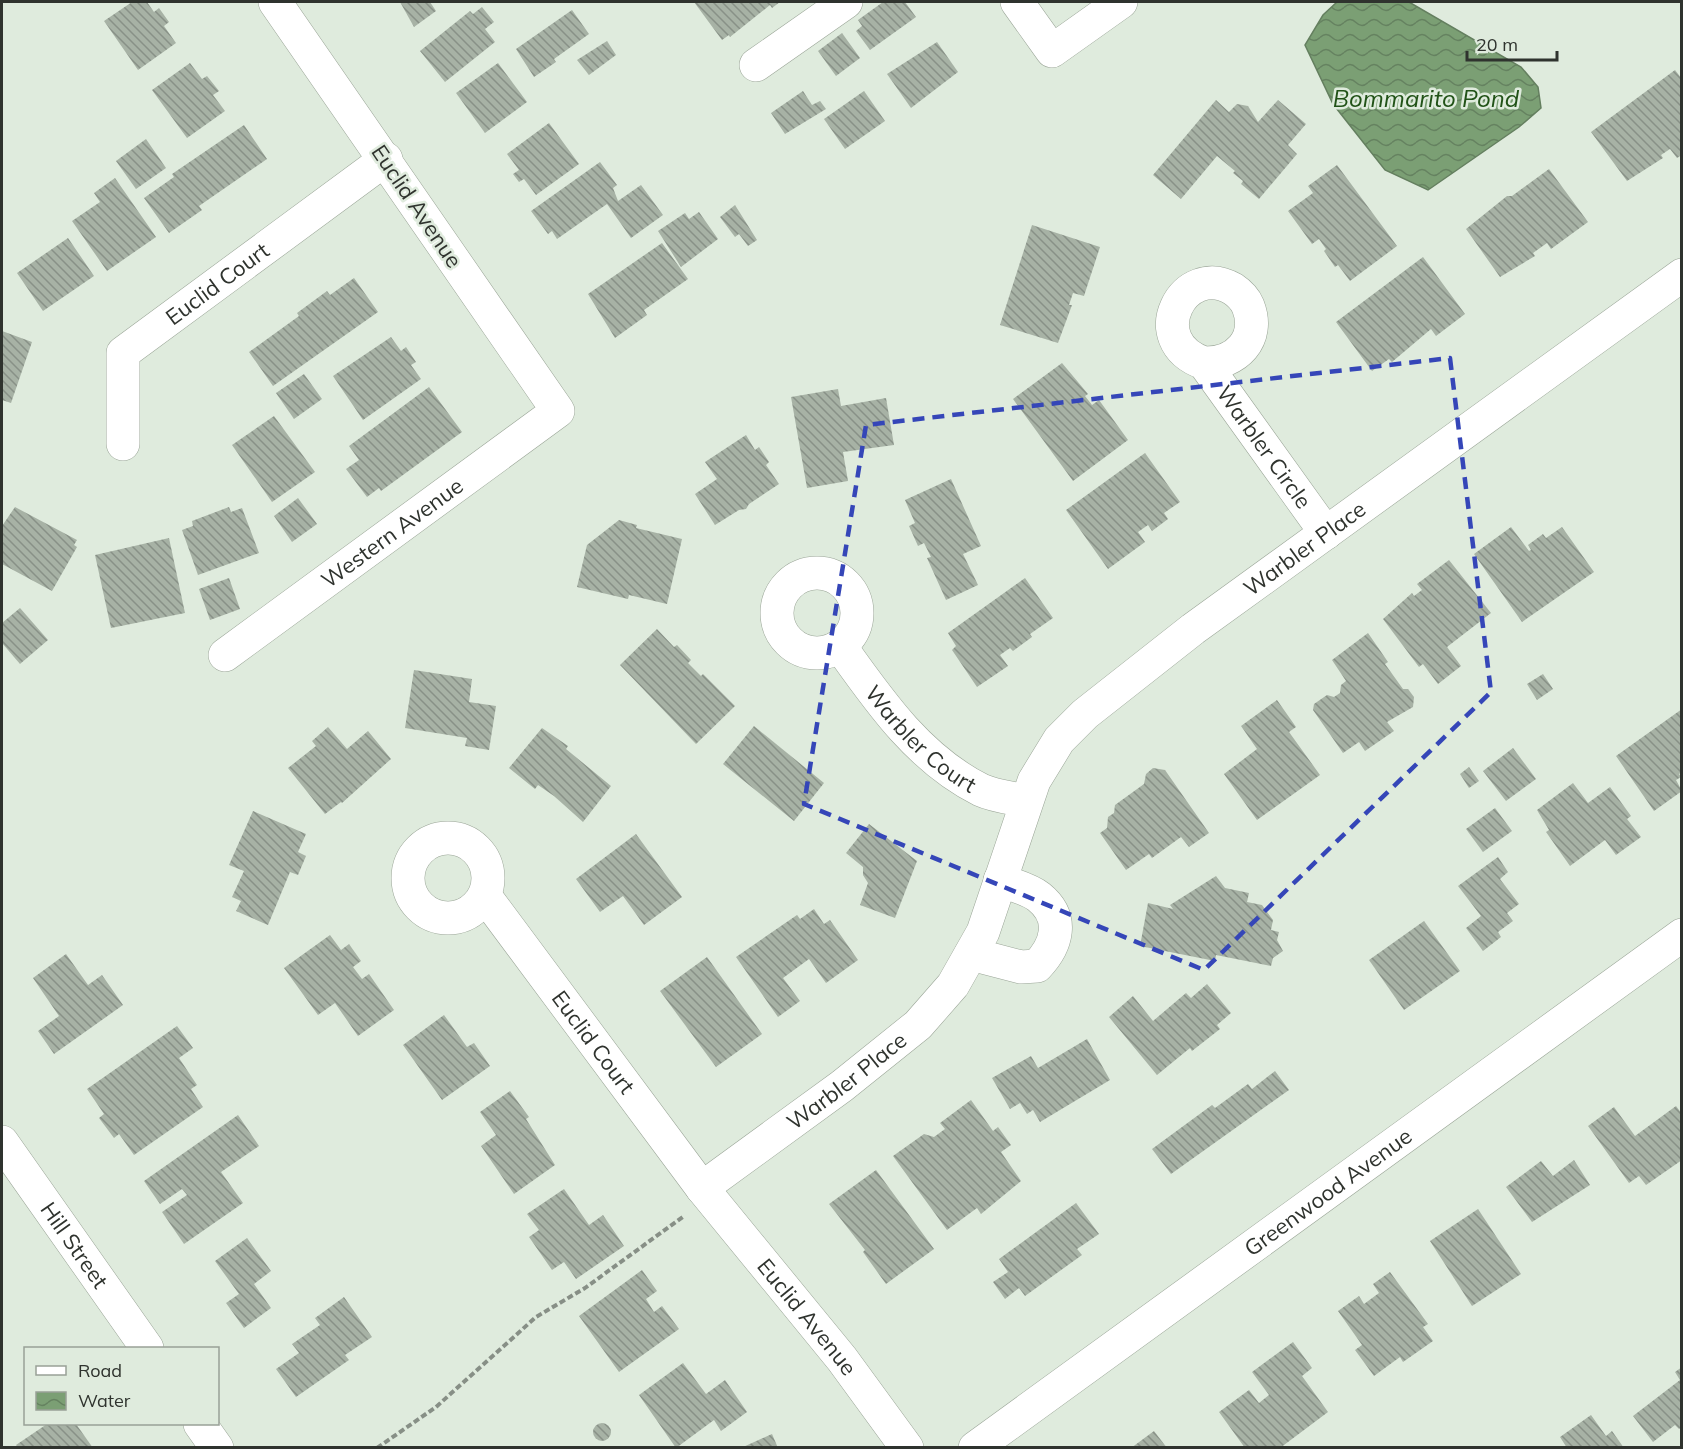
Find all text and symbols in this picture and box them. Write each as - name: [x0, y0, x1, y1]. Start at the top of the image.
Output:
- scale bar: [1467, 24, 1557, 62]
- text: 20 m: [1476, 33, 1518, 56]
- water label: Bommarito Pond: [1333, 83, 1520, 113]
- street label: Euclid Avenue: [366, 139, 468, 273]
- street label: Euclid Court: [160, 236, 275, 331]
- street label: Warbler Circle: [1211, 380, 1318, 514]
- street label: Western Avenue: [316, 471, 468, 594]
- street label: Warbler Place: [1238, 495, 1371, 602]
- street label: Warbler Court: [859, 680, 981, 799]
- street label: Euclid Court: [546, 985, 641, 1100]
- street label: Warbler Place: [781, 1026, 912, 1136]
- street label: Greenwood Avenue: [1239, 1122, 1417, 1262]
- street label: Hill Street: [35, 1196, 115, 1294]
- street label: Euclid Avenue: [751, 1253, 863, 1381]
- legend: [24, 1347, 219, 1425]
- text: Road: [78, 1359, 122, 1382]
- text: Water: [78, 1389, 131, 1412]

